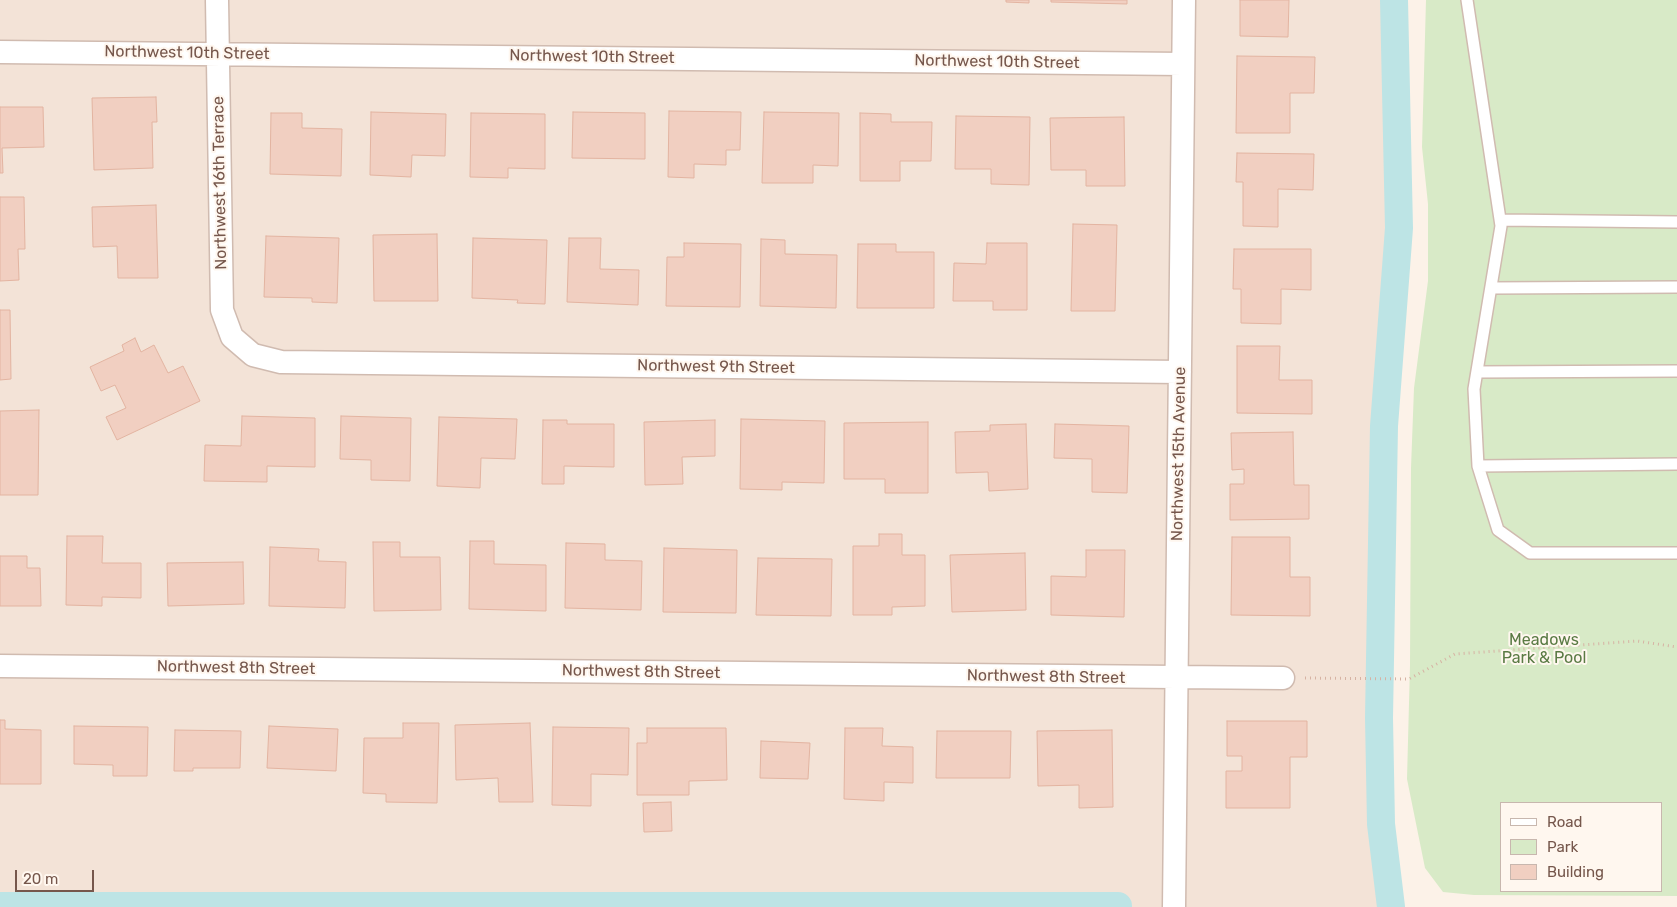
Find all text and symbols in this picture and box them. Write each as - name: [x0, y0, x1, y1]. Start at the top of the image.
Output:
- street label: Northwest 10th Street: [104, 42, 270, 64]
- street label: Northwest 10th Street: [509, 46, 675, 68]
- street label: Northwest 10th Street: [914, 51, 1080, 73]
- street label: Northwest 16th Terrace: [209, 96, 231, 270]
- street label: Northwest 9th Street: [637, 356, 795, 378]
- street label: Northwest 15th Avenue: [1168, 367, 1190, 541]
- park label: Meadows Park & Pool: [1502, 630, 1586, 668]
- street label: Northwest 8th Street: [157, 657, 315, 679]
- street label: Northwest 8th Street: [562, 661, 720, 683]
- street label: Northwest 8th Street: [967, 666, 1125, 688]
- legend: [1500, 802, 1662, 892]
- text: Road: [1547, 813, 1583, 831]
- text: Park: [1547, 838, 1578, 856]
- scale bar: [18, 860, 96, 892]
- text: Building: [1547, 863, 1604, 881]
- text: 20 m: [23, 870, 58, 888]

